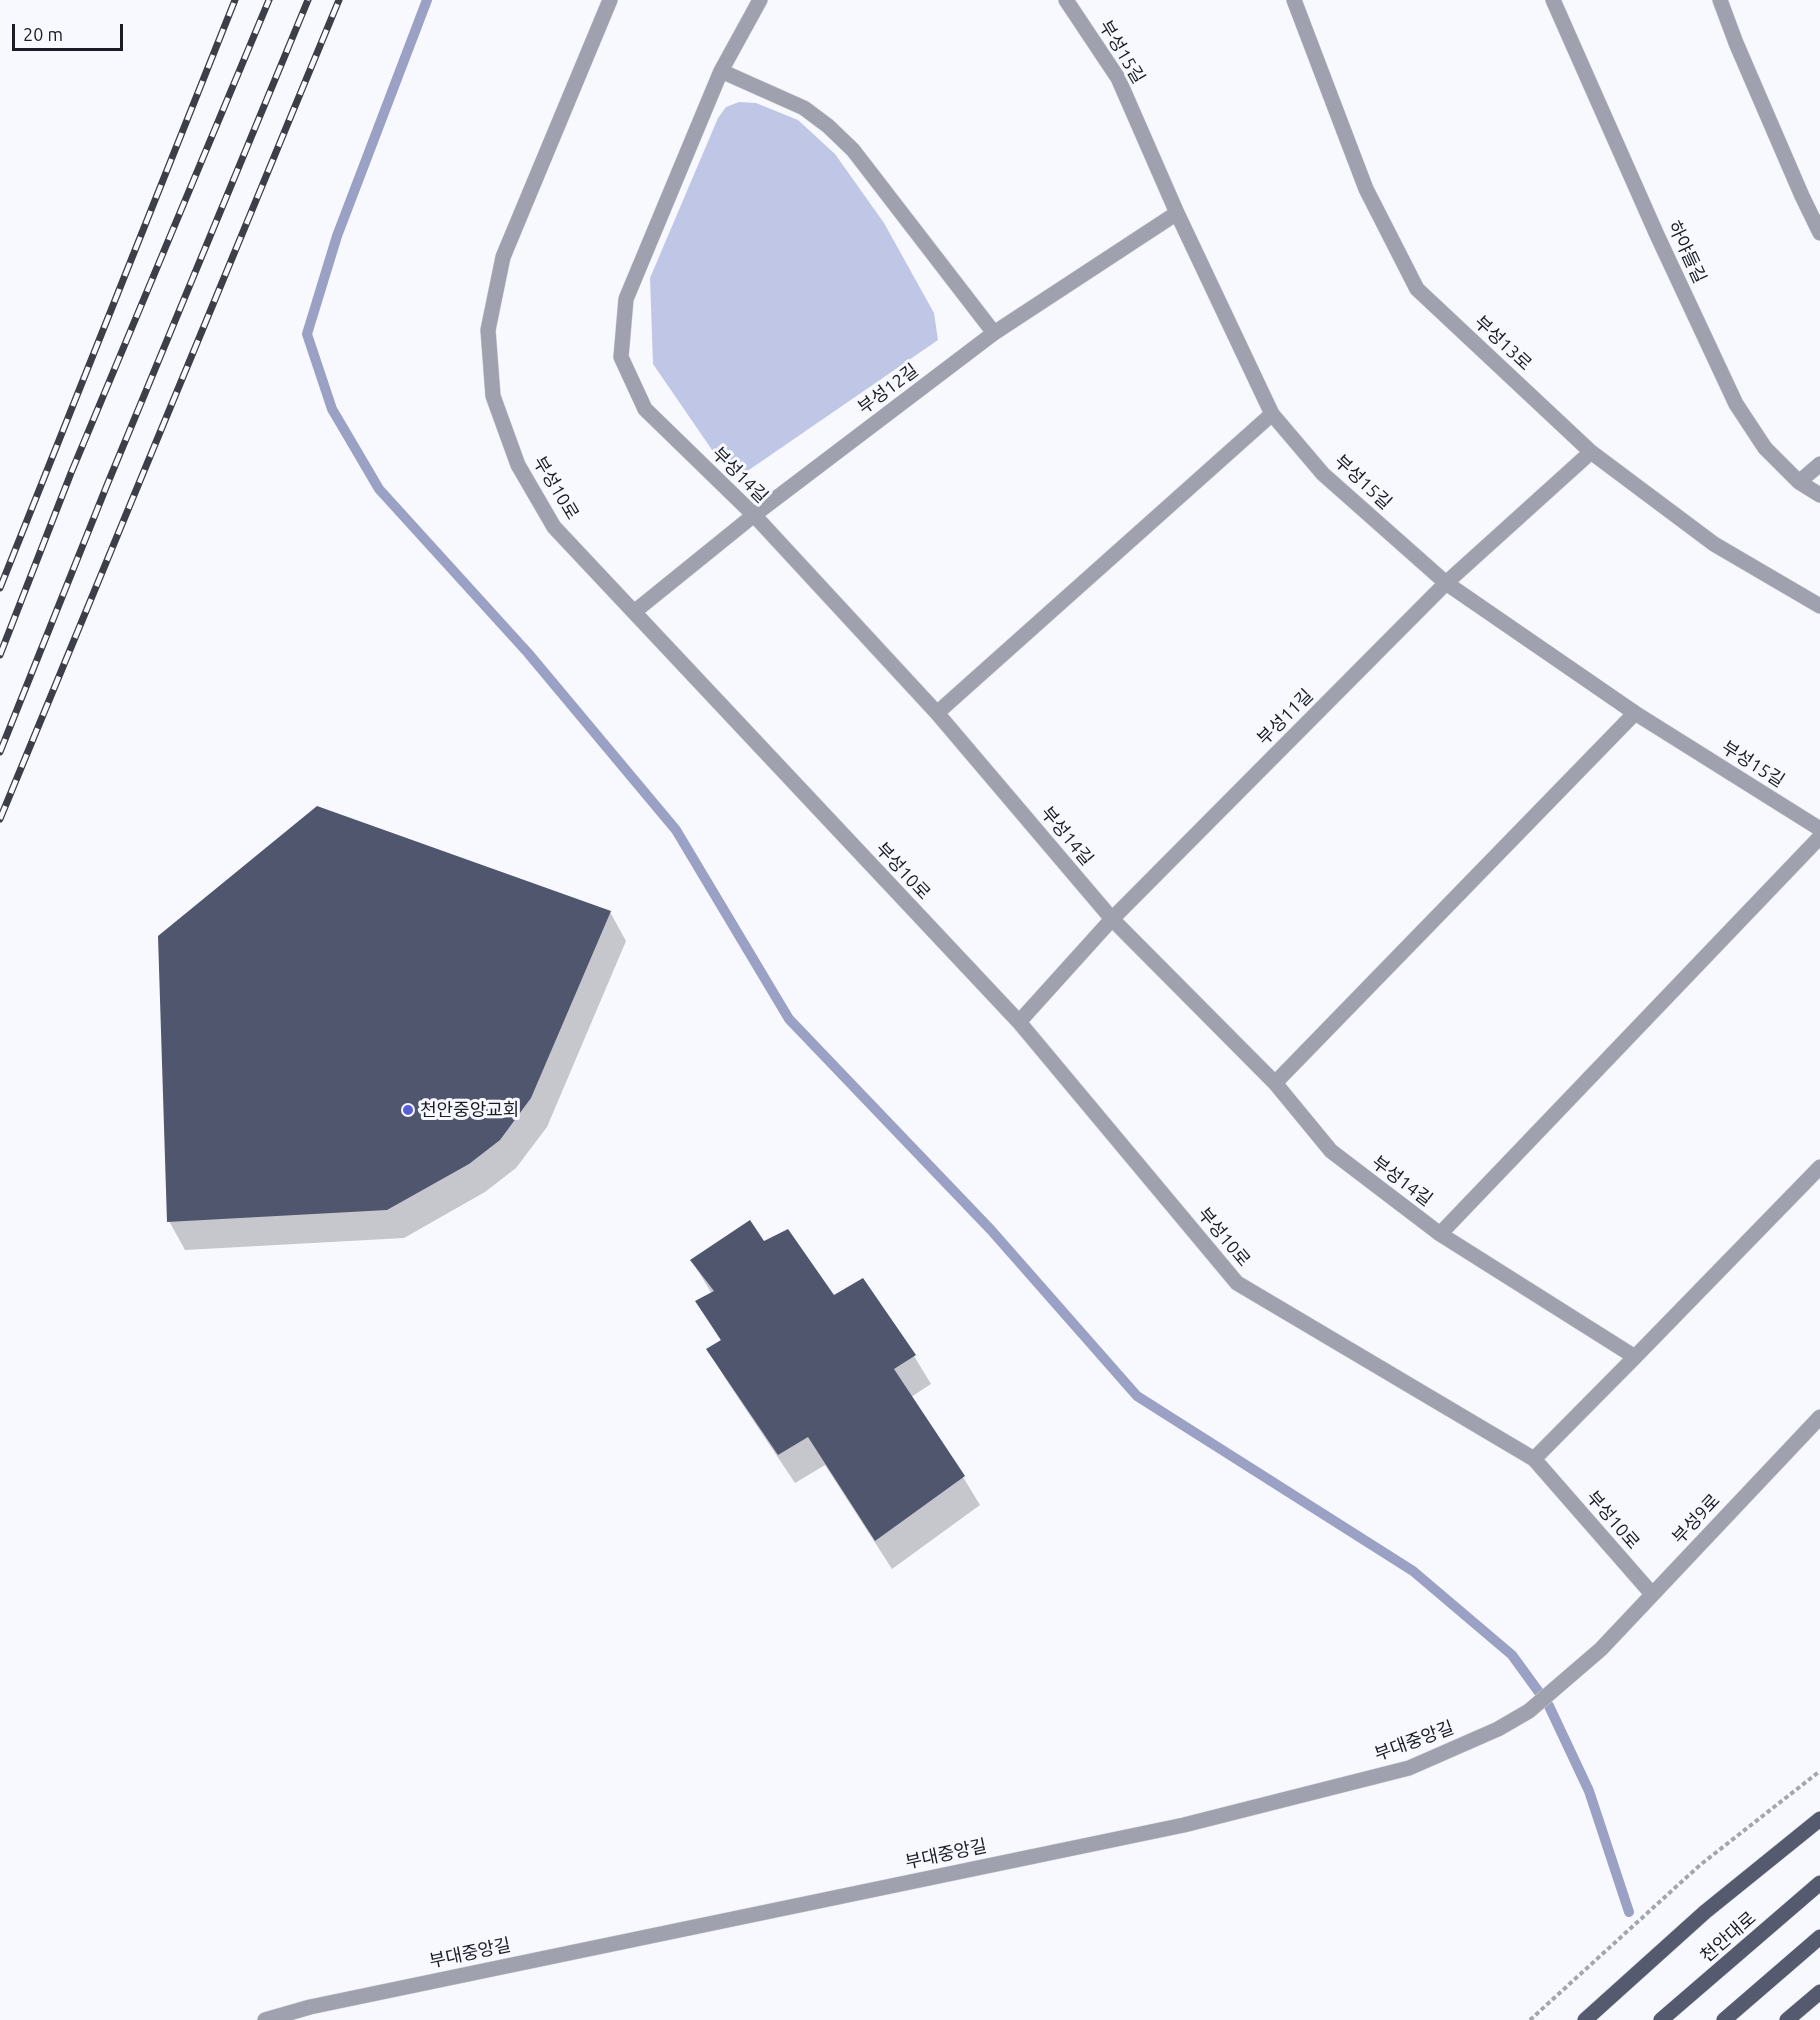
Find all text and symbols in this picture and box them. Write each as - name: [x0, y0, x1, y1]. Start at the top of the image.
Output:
- scale bar: [15, 12, 126, 50]
- street label: 부성15길: [1095, 16, 1149, 88]
- text: 20 m: [23, 24, 63, 44]
- street label: 하야들길: [1663, 217, 1711, 287]
- street label: 부성13로: [1470, 311, 1536, 375]
- street label: 부성12길: [854, 359, 922, 419]
- street label: 부성14길: [708, 443, 772, 507]
- street label: 부성15길: [1330, 450, 1396, 514]
- street label: 부성10로: [529, 452, 583, 524]
- street label: 부성11길: [1253, 685, 1317, 749]
- street label: 부성15길: [1718, 736, 1788, 792]
- street label: 부성14길: [1036, 802, 1098, 870]
- street label: 부성10로: [871, 838, 935, 904]
- place label: 천안중앙교회: [420, 1099, 519, 1121]
- marker: 천안중앙교회: [401, 1103, 415, 1117]
- street label: 부성14길: [1368, 1151, 1436, 1211]
- street label: 부성10로: [1193, 1203, 1255, 1271]
- street label: 부성10로: [1582, 1487, 1644, 1553]
- street label: 부성9로: [1668, 1490, 1724, 1548]
- street label: 부대중앙길: [1371, 1717, 1457, 1765]
- street label: 부대중앙길: [903, 1835, 989, 1873]
- street label: 천안대로: [1696, 1907, 1760, 1967]
- street label: 부대중앙길: [427, 1934, 513, 1972]

